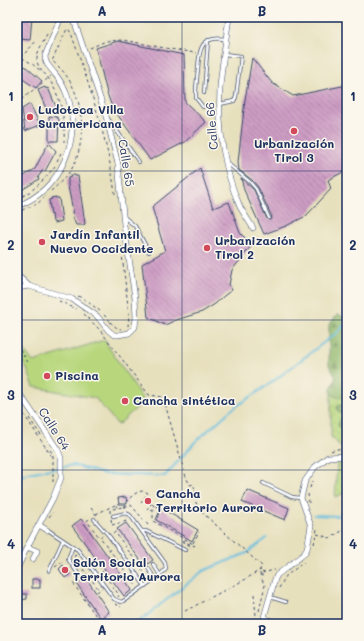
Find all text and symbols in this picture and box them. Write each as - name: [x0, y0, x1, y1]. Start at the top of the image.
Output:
- text: A: [97, 2, 107, 19]
- text: B: [258, 2, 267, 19]
- text: 1: [8, 87, 14, 104]
- text: 1: [350, 87, 356, 104]
- place label: Ludoteca Villa Suramericana: [38, 101, 124, 131]
- street label: Calle 66: [201, 102, 221, 151]
- marker: Ludoteca Villa Suramericana: [25, 112, 35, 122]
- marker: Urbanización Tirol 3: [289, 126, 299, 136]
- place label: Urbanización Tirol 3: [254, 135, 334, 165]
- street label: Calle 65: [115, 138, 139, 188]
- place label: Jardín Infantil Nuevo Occidente: [50, 226, 154, 256]
- place label: Urbanización Tirol 2: [215, 232, 295, 262]
- text: 2: [7, 236, 15, 253]
- text: 2: [349, 236, 357, 253]
- marker: Jardín Infantil Nuevo Occidente: [37, 237, 47, 247]
- marker: Urbanización Tirol 2: [202, 243, 212, 253]
- place label: Piscina: [55, 367, 99, 383]
- marker: Piscina: [42, 371, 52, 381]
- text: 3: [7, 386, 15, 403]
- text: 3: [349, 386, 357, 403]
- place label: Cancha sintética: [133, 392, 235, 408]
- marker: Cancha sintética: [120, 396, 130, 406]
- street label: Calle 64: [35, 404, 74, 453]
- place label: Cancha Territorio Aurora: [156, 485, 264, 515]
- marker: Cancha Territorio Aurora: [143, 496, 153, 506]
- text: 4: [7, 535, 15, 552]
- text: 4: [349, 535, 357, 552]
- place label: Salón Social Territorio Aurora: [73, 554, 181, 584]
- marker: Salón Social Territorio Aurora: [60, 565, 70, 575]
- text: A: [97, 621, 107, 638]
- text: B: [258, 621, 267, 638]

